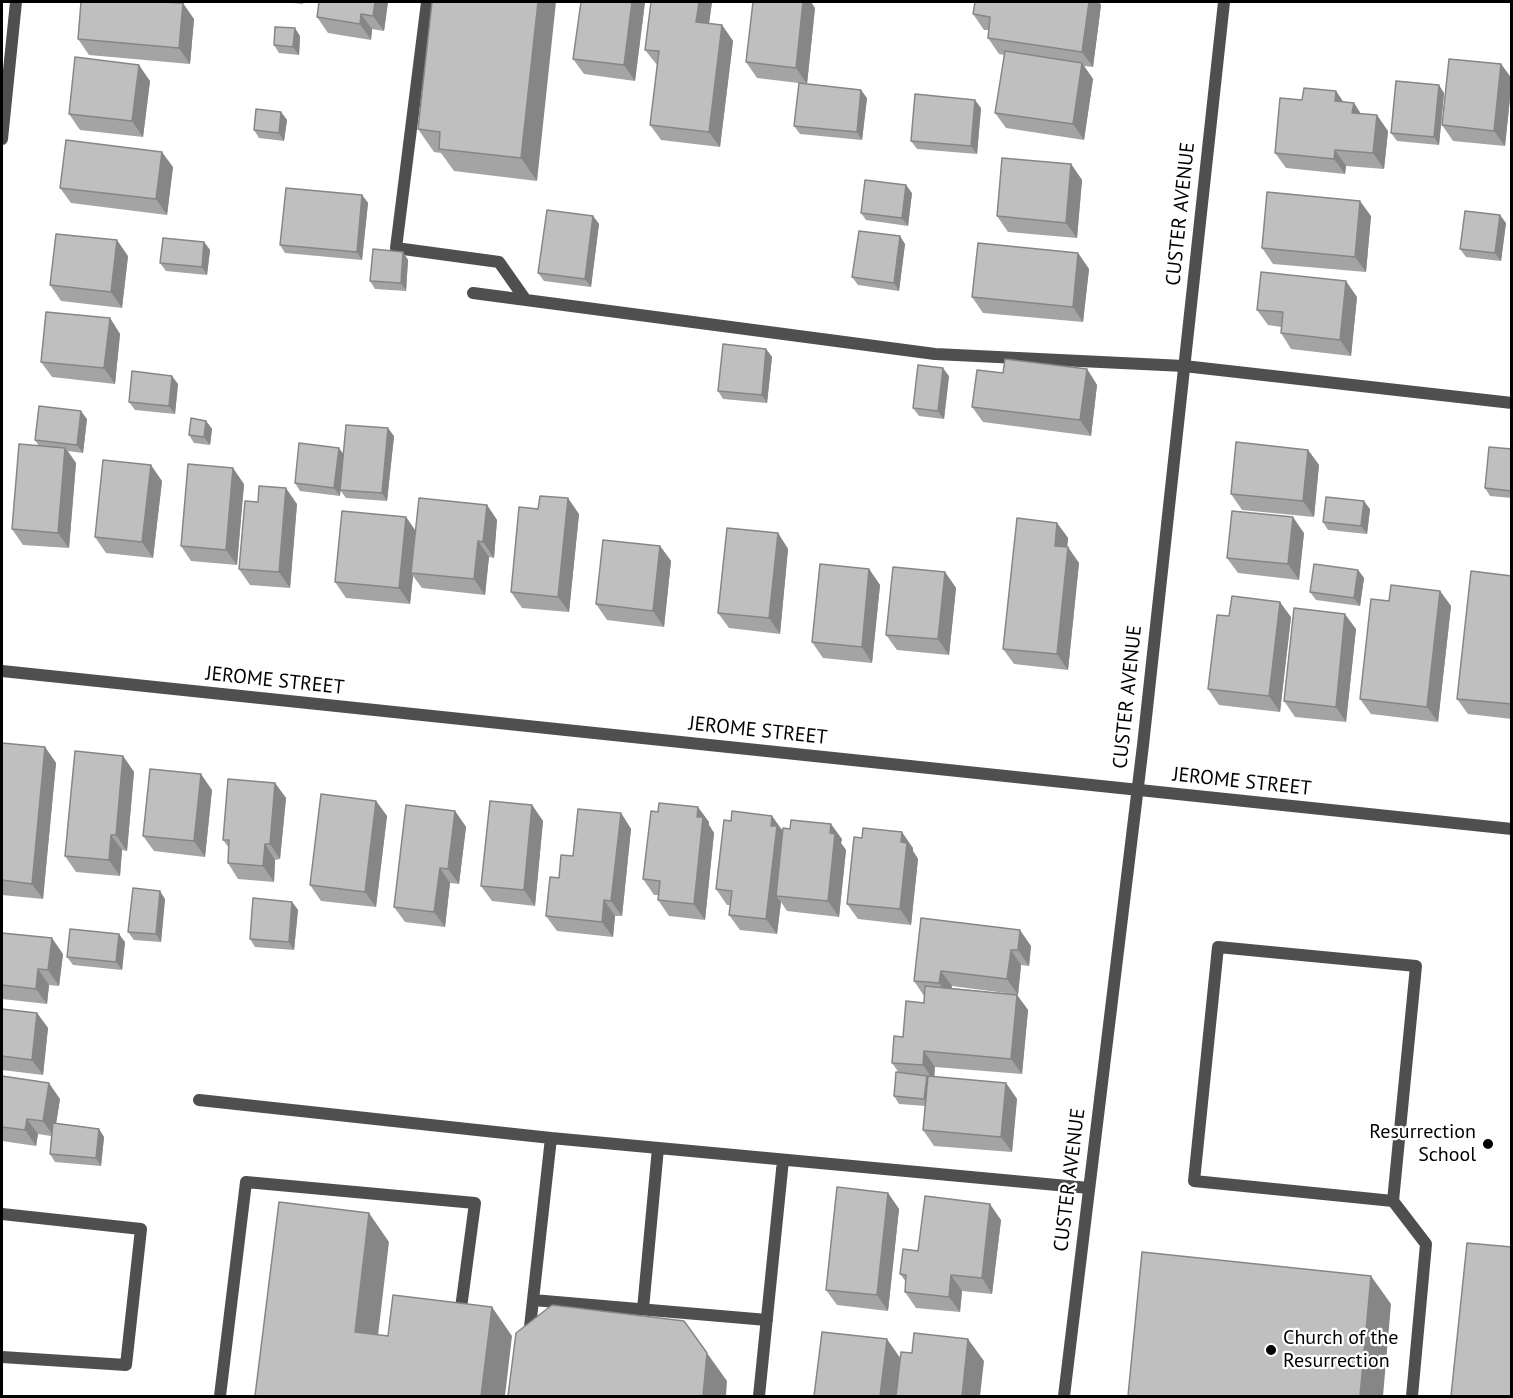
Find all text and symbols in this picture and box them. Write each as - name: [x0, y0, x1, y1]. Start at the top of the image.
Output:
- street label: CUSTER AVENUE: [1162, 141, 1200, 287]
- street label: CUSTER AVENUE: [1109, 624, 1147, 770]
- street label: JEROME STREET: [204, 662, 346, 700]
- street label: JEROME STREET: [687, 712, 829, 750]
- street label: JEROME STREET: [1171, 763, 1313, 801]
- street label: CUSTER AVENUE: [1049, 1107, 1091, 1253]
- place label: Resurrection School: [1369, 1120, 1476, 1167]
- marker: Resurrection School: [1481, 1137, 1495, 1151]
- place label: Church of the Resurrection: [1283, 1326, 1398, 1373]
- marker: Church of the Resurrection: [1264, 1343, 1278, 1357]

